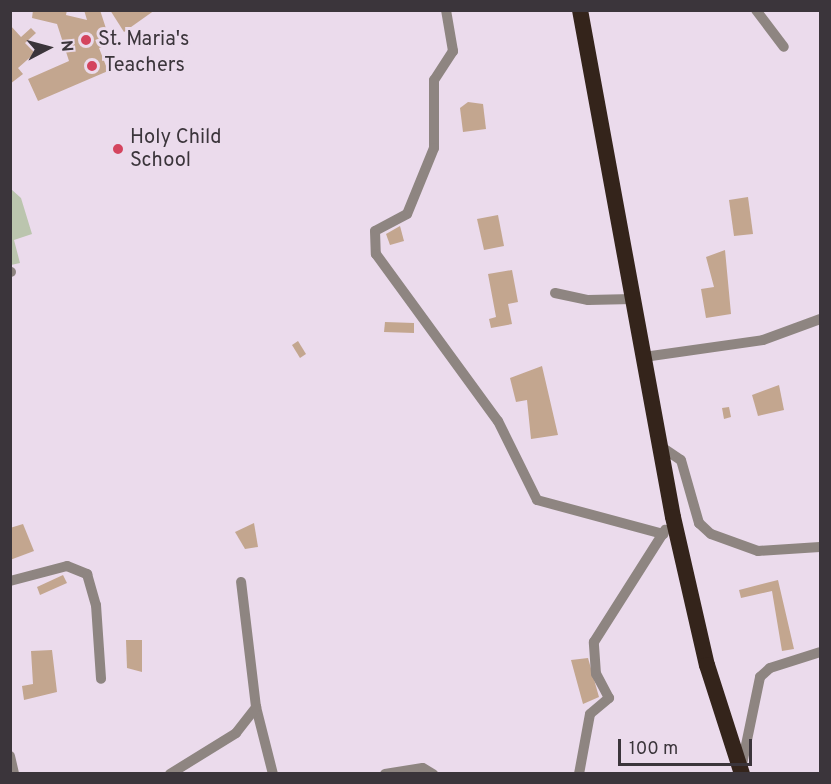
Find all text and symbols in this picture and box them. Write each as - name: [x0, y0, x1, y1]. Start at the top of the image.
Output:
- north arrow: [18, 18, 78, 78]
- place label: St. Maria's: [98, 28, 189, 52]
- marker: St. Maria's: [79, 33, 93, 47]
- text: N: [55, 39, 76, 53]
- place label: Teachers: [104, 54, 185, 78]
- marker: Teachers: [85, 59, 99, 73]
- place label: Holy Child School: [130, 126, 221, 173]
- marker: Holy Child School: [111, 142, 125, 156]
- scale bar: [621, 727, 754, 765]
- text: 100 m: [629, 738, 678, 761]

